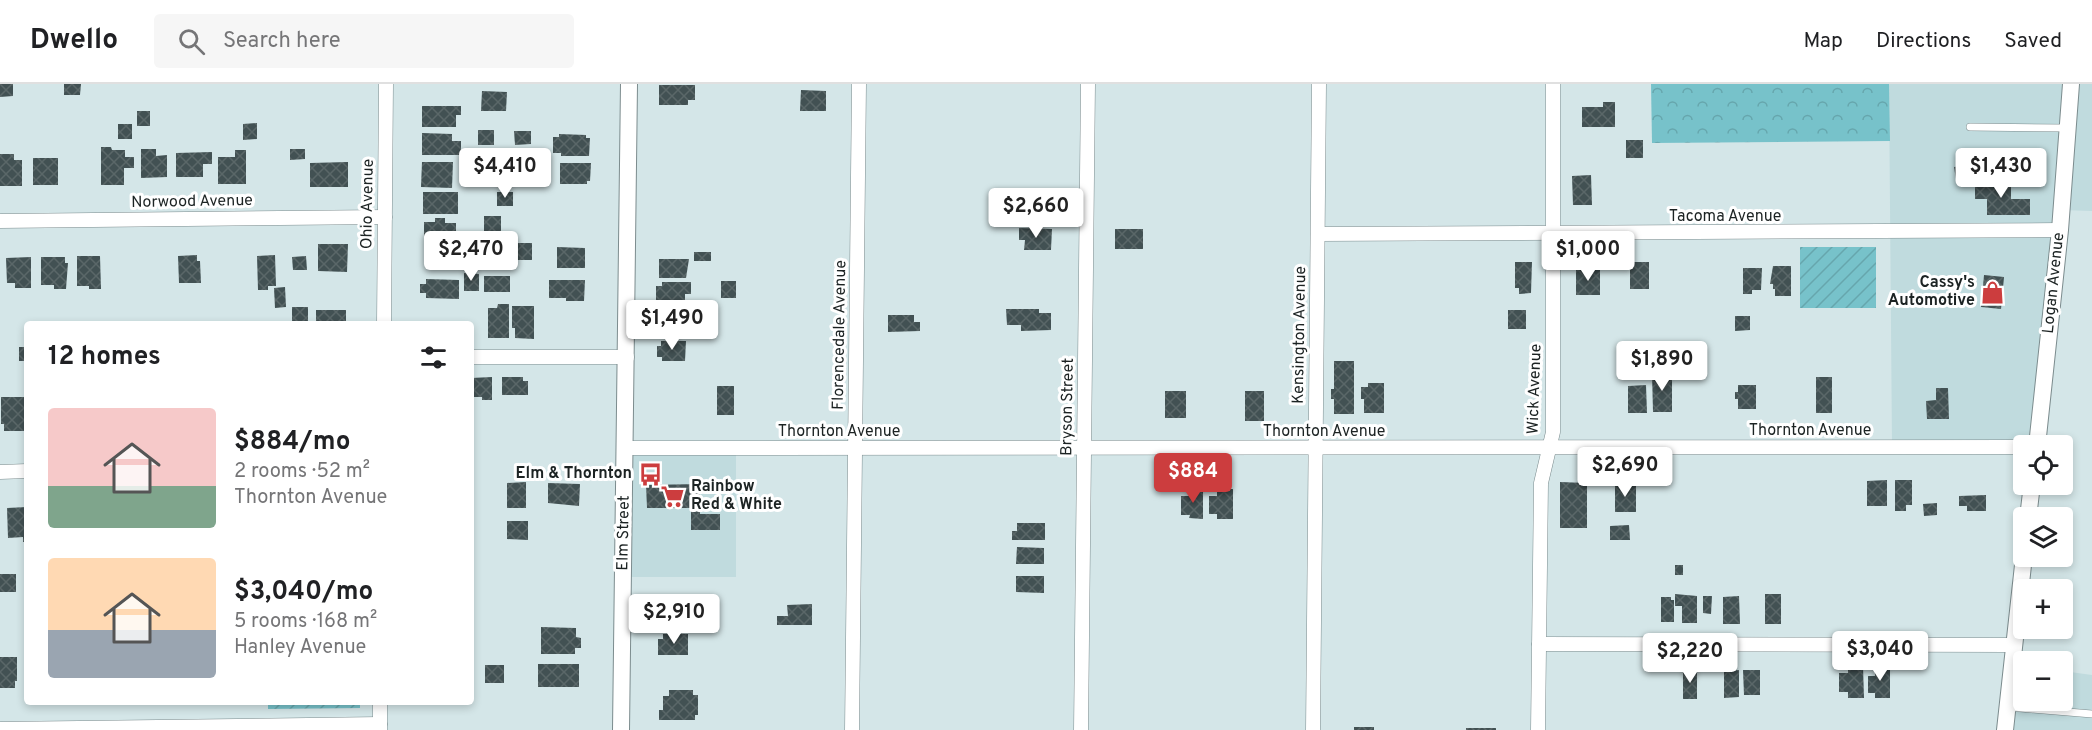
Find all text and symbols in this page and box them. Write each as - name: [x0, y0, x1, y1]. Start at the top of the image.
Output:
- search box: [154, 14, 574, 68]
- text: Dwello: [30, 23, 118, 59]
- icon: search: [175, 25, 208, 58]
- text: Search here: [223, 28, 341, 55]
- text: Map: [1803, 28, 1843, 55]
- text: Directions: [1876, 28, 1971, 55]
- text: Saved: [2004, 28, 2062, 55]
- pin: $4,410: [456, 148, 554, 199]
- pin: $1,430: [1952, 148, 2050, 199]
- text: $4,410: [473, 154, 537, 180]
- text: $1,430: [1970, 154, 2032, 180]
- street label: Ohio Avenue: [357, 159, 379, 249]
- pin: $2,660: [987, 188, 1085, 239]
- street label: Norwood Avenue: [131, 191, 253, 213]
- text: $2,660: [1002, 194, 1070, 220]
- street label: Tacoma Avenue: [1669, 207, 1781, 227]
- pin: $2,470: [422, 231, 520, 282]
- pin: $1,000: [1539, 231, 1637, 282]
- street label: Logan Avenue: [2039, 231, 2069, 335]
- text: $2,470: [438, 237, 504, 263]
- text: $1,000: [1556, 237, 1620, 263]
- street label: Florencedale Avenue: [829, 260, 851, 410]
- street label: Kensington Avenue: [1289, 266, 1311, 404]
- place label: Cassy's Automotive: [1888, 273, 1975, 311]
- shop icon: Cassy's Automotive: [1980, 279, 2006, 305]
- pin: $1,490: [623, 300, 721, 351]
- text: $1,490: [640, 306, 704, 332]
- text: 12 homes: [48, 341, 161, 374]
- icon: filters: [417, 341, 450, 374]
- pin: $1,890: [1613, 341, 1711, 392]
- street label: Wick Avenue: [1523, 343, 1547, 435]
- text: $1,890: [1630, 347, 1694, 373]
- street label: Bryson Street: [1057, 358, 1079, 456]
- street label: Thornton Avenue: [1749, 421, 1871, 441]
- street label: Thornton Avenue: [778, 422, 900, 442]
- street label: Thornton Avenue: [1263, 422, 1385, 442]
- text: $884/mo: [234, 426, 350, 459]
- icon: home: [96, 432, 168, 504]
- map controls: [2013, 435, 2073, 711]
- button: locate: [2013, 435, 2073, 495]
- pin: $2,690: [1576, 447, 1674, 498]
- pin: $884: [1157, 453, 1229, 504]
- text: $2,690: [1591, 453, 1659, 479]
- text: 2 rooms · 52 m²: [234, 459, 370, 485]
- text: $884: [1168, 459, 1218, 485]
- bus stop icon: Elm & Thornton: [637, 461, 663, 487]
- place label: Elm & Thornton: [516, 464, 632, 484]
- place label: Rainbow Red & White: [691, 477, 782, 515]
- supermarket icon: Rainbow Red & White: [660, 483, 686, 509]
- text: Thornton Avenue: [234, 485, 387, 511]
- street label: Elm Street: [613, 495, 635, 571]
- button: layers: [2013, 507, 2073, 567]
- text: $3,040/mo: [234, 576, 373, 609]
- button: +: [2013, 579, 2073, 639]
- icon: home: [96, 582, 168, 654]
- pin: $2,910: [625, 594, 723, 645]
- text: $2,910: [643, 600, 705, 626]
- text: 5 rooms · 168 m²: [234, 609, 377, 635]
- pin: $3,040: [1831, 631, 1929, 682]
- pin: $2,220: [1641, 633, 1739, 684]
- text: Hanley Avenue: [234, 635, 366, 661]
- text: $3,040: [1846, 637, 1914, 663]
- text: $2,220: [1657, 639, 1723, 665]
- button: −: [2013, 651, 2073, 711]

